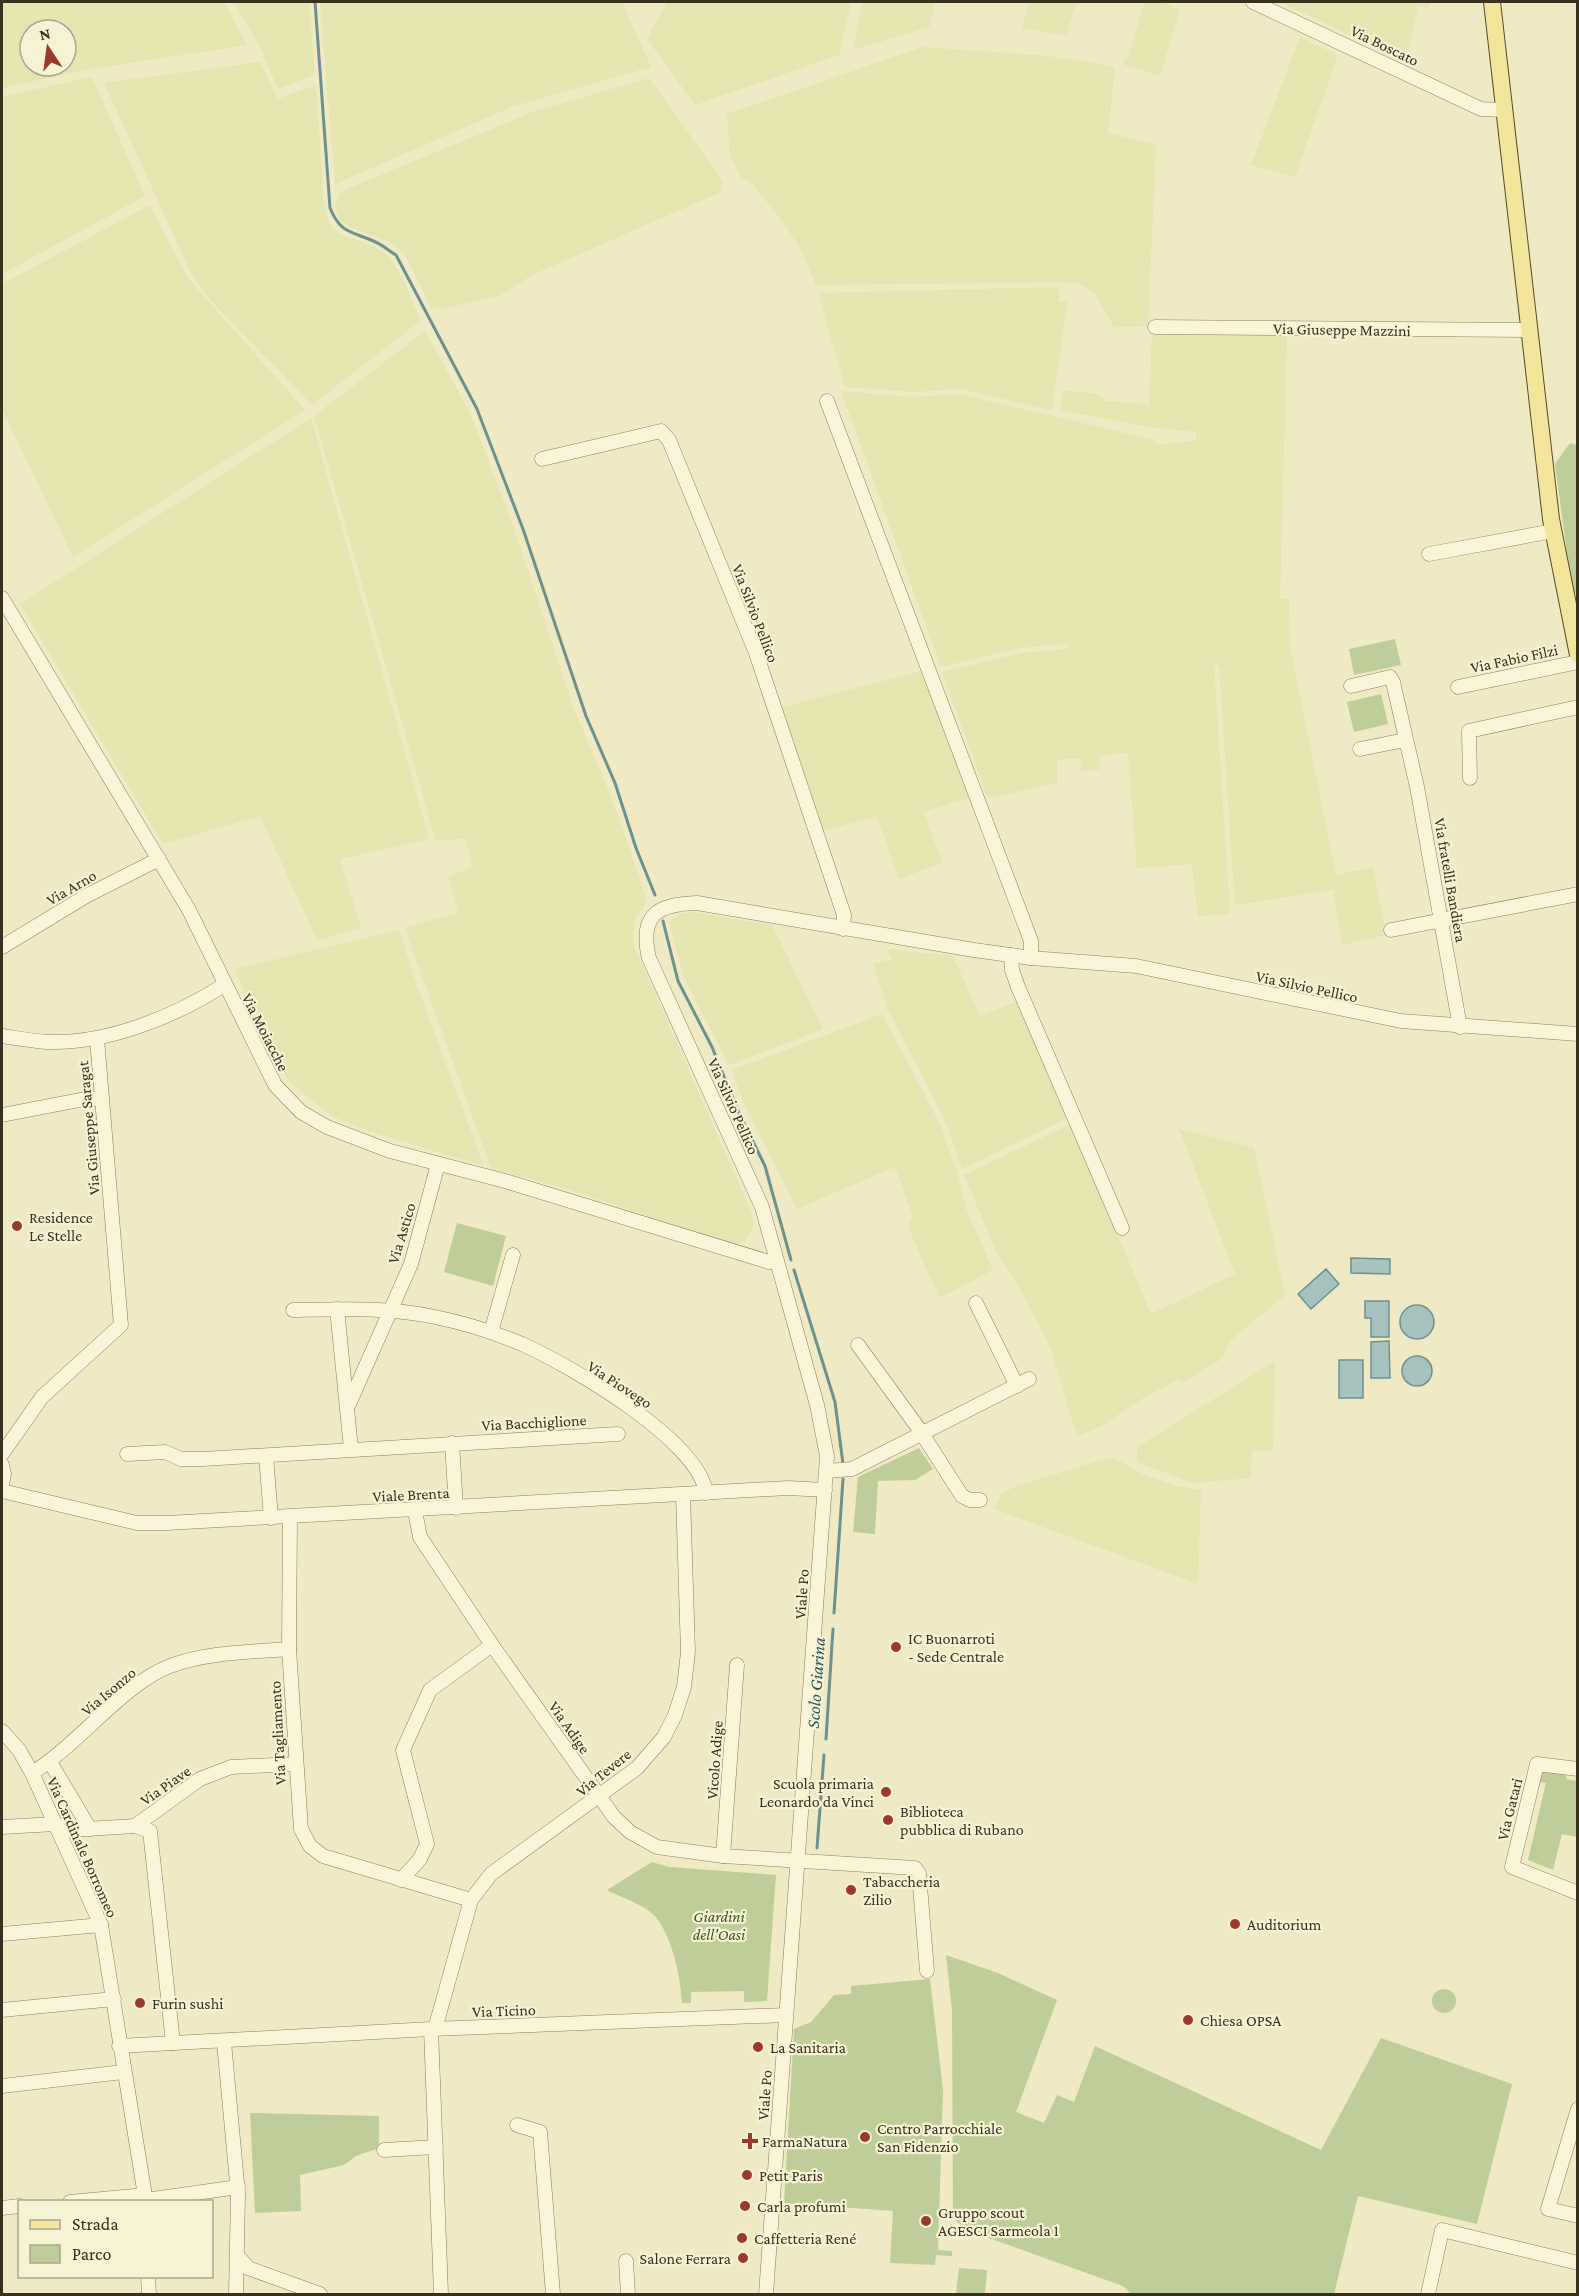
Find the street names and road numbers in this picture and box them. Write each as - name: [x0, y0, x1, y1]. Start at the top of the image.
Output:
- street label: Via Boscato: [1348, 22, 1422, 69]
- street label: Via Giuseppe Mazzini: [1273, 320, 1411, 340]
- street label: Via Silvio Pellico: [729, 562, 782, 665]
- street label: Via Fabio Filzi: [1469, 641, 1559, 676]
- street label: Via fratelli Bandiera: [1431, 817, 1470, 944]
- street label: Via Arno: [43, 866, 99, 908]
- street label: Via Silvio Pellico: [1254, 967, 1359, 1006]
- street label: Via Moiacche: [239, 990, 292, 1074]
- street label: Via Silvio Pellico: [705, 1055, 762, 1157]
- street label: Via Giuseppe Saragat: [74, 1059, 104, 1196]
- street label: Via Astico: [384, 1201, 419, 1266]
- street label: Via Piovego: [584, 1357, 655, 1412]
- street label: Via Bacchiglione: [481, 1411, 587, 1435]
- street label: Viale Brenta: [372, 1484, 451, 1505]
- street label: Viale Po: [791, 1568, 812, 1620]
- street label: Via Isonzo: [78, 1664, 139, 1719]
- street label: Via Tagliamento: [266, 1680, 290, 1785]
- street label: Via Adige: [545, 1698, 594, 1757]
- street label: Vicolo Adige: [703, 1720, 727, 1800]
- street label: Via Tevere: [573, 1745, 634, 1800]
- street label: Via Piave: [137, 1762, 194, 1809]
- street label: Via Cardinale Borromeo: [44, 1774, 121, 1920]
- street label: Via Gatari: [1494, 1776, 1525, 1842]
- street label: Via Ticino: [472, 2001, 536, 2020]
- street label: Viale Po: [754, 2069, 775, 2121]

